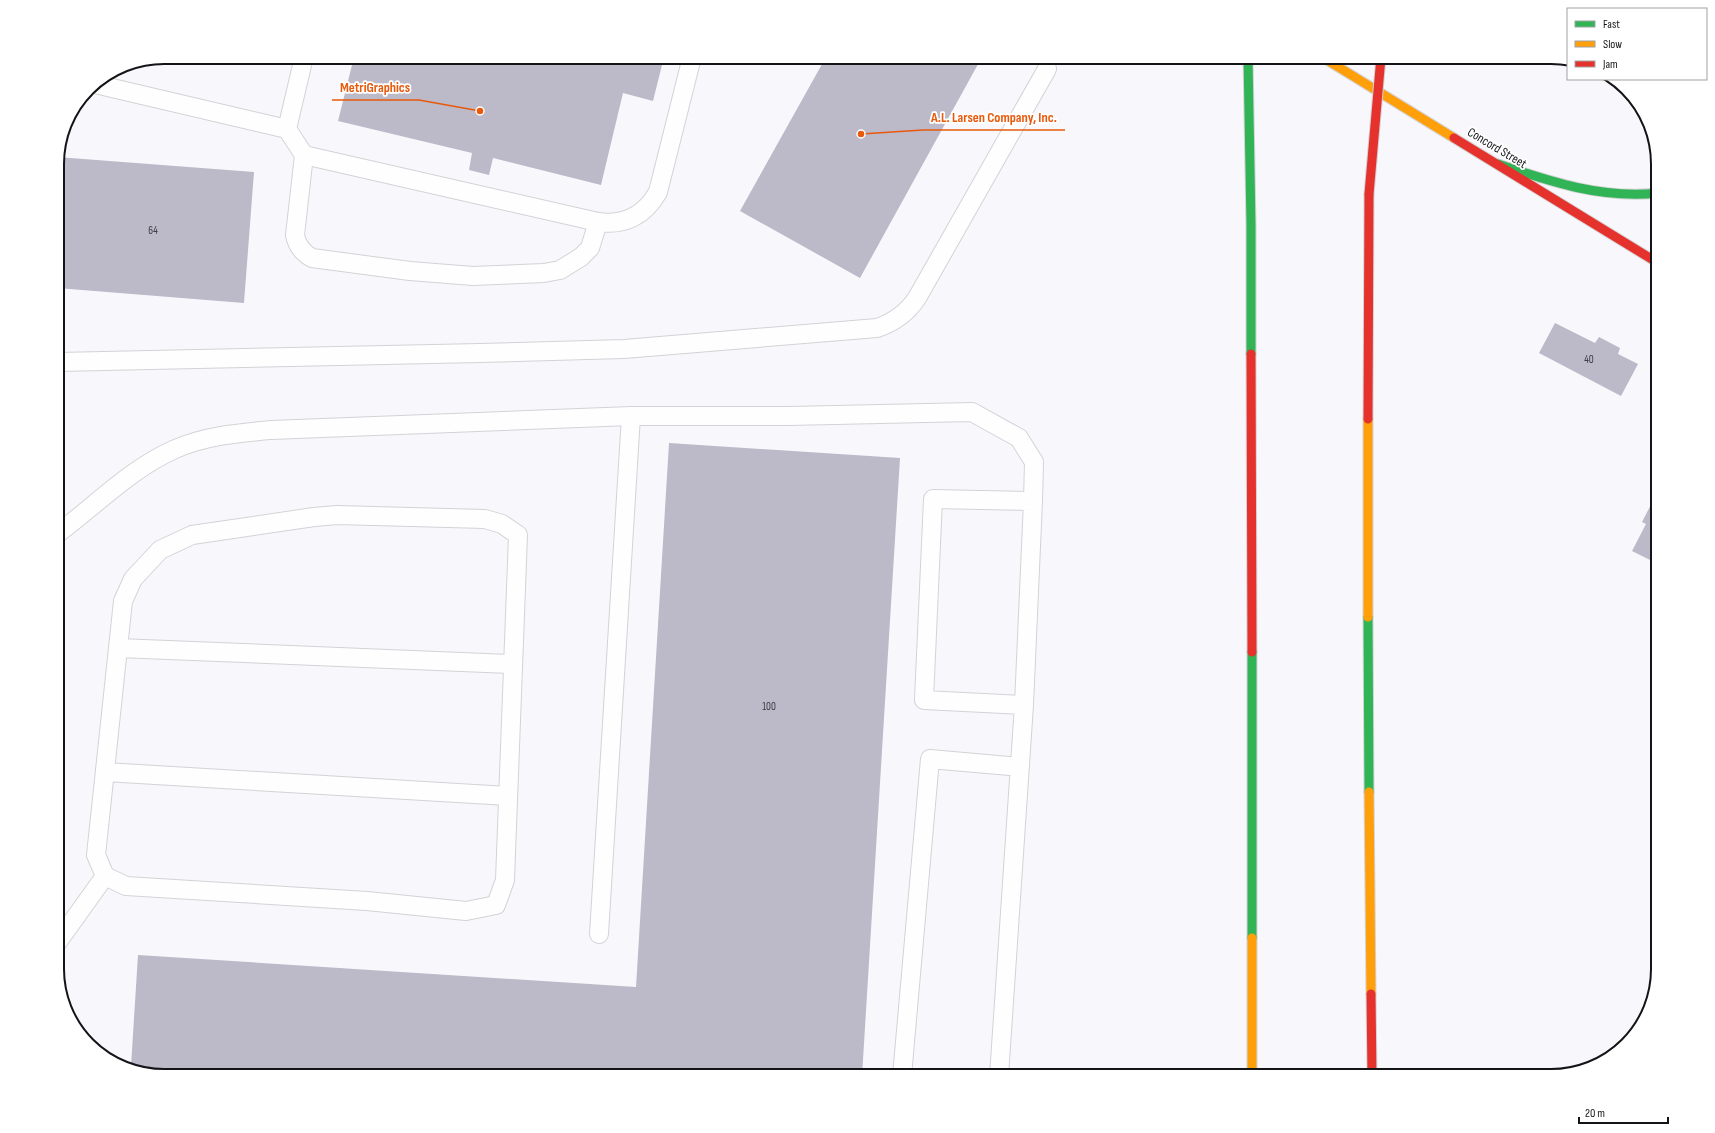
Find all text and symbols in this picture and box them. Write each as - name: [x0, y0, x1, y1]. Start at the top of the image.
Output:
- legend: [1567, 8, 1707, 80]
- text: Fast: [1603, 17, 1620, 32]
- text: Slow: [1603, 37, 1622, 52]
- text: Jam: [1602, 57, 1618, 72]
- callout: MetriGraphics: [332, 74, 419, 100]
- text: MetriGraphics: [340, 79, 410, 96]
- callout: A.L. Larsen Company, Inc.: [923, 104, 1065, 130]
- text: A.L. Larsen Company, Inc.: [930, 109, 1057, 126]
- street label: Concord Street: [1465, 124, 1529, 172]
- house number: 64: [148, 224, 158, 237]
- house number: 40: [1584, 353, 1594, 366]
- house number: 100: [762, 700, 776, 713]
- scale bar: [1579, 1099, 1668, 1125]
- text: 20 m: [1585, 1106, 1605, 1121]

